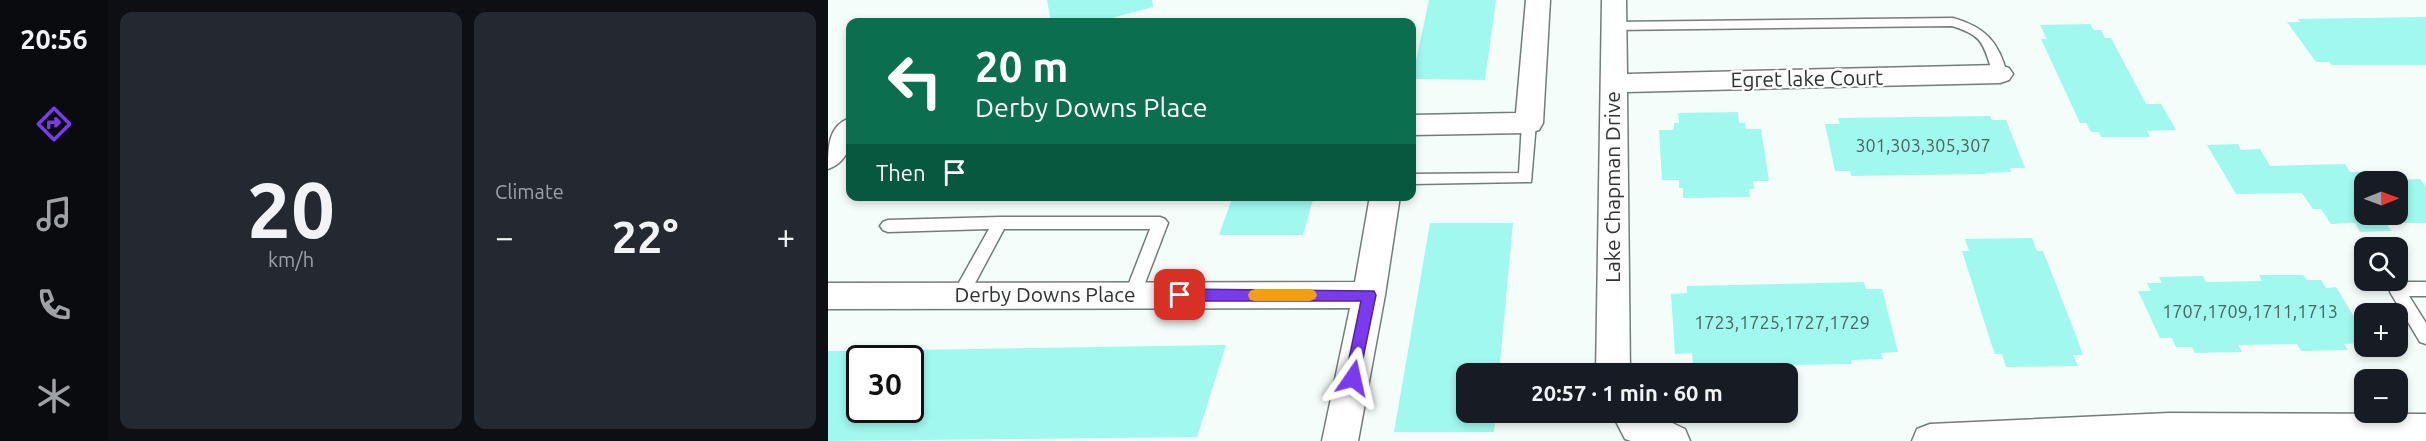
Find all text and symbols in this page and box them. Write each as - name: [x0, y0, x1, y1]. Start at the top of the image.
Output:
- text: 20:56: [20, 24, 88, 54]
- icon: left: [876, 42, 954, 120]
- text: 20 m: [975, 43, 1069, 90]
- street label: Egret lake Court: [1731, 65, 1883, 91]
- street label: Lake Chapman Drive: [1600, 91, 1624, 283]
- text: Derby Downs Place: [975, 92, 1208, 122]
- icon: directions: [33, 103, 75, 145]
- house number: 301,303,305,307: [1855, 135, 1991, 155]
- icon: arrive: [938, 156, 971, 189]
- text: Then: [876, 160, 926, 185]
- text: 20: [247, 165, 335, 253]
- north arrow: [2354, 171, 2408, 225]
- map controls: [2354, 171, 2408, 423]
- text: Climate: [495, 180, 564, 203]
- icon: music: [33, 193, 75, 235]
- text: 22°: [612, 211, 678, 262]
- text: −: [495, 218, 514, 255]
- text: +: [776, 218, 795, 255]
- button: search: [2354, 237, 2408, 291]
- text: km/h: [268, 248, 314, 271]
- pin: [1154, 269, 1205, 320]
- icon: arrive: [1163, 278, 1196, 311]
- street label: Derby Downs Place: [954, 282, 1136, 306]
- icon: phone: [33, 284, 75, 326]
- house number: 1707,1709,1711,1713: [2162, 301, 2338, 321]
- button: +: [2354, 303, 2408, 357]
- house number: 1723,1725,1727,1729: [1694, 312, 1870, 332]
- speed limit sign: 30: [846, 345, 924, 423]
- position arrow: [1321, 346, 1385, 410]
- button: −: [2354, 369, 2408, 423]
- icon: climate: [33, 375, 75, 417]
- text: 20:57 · 1 min · 60 m: [1531, 380, 1723, 405]

